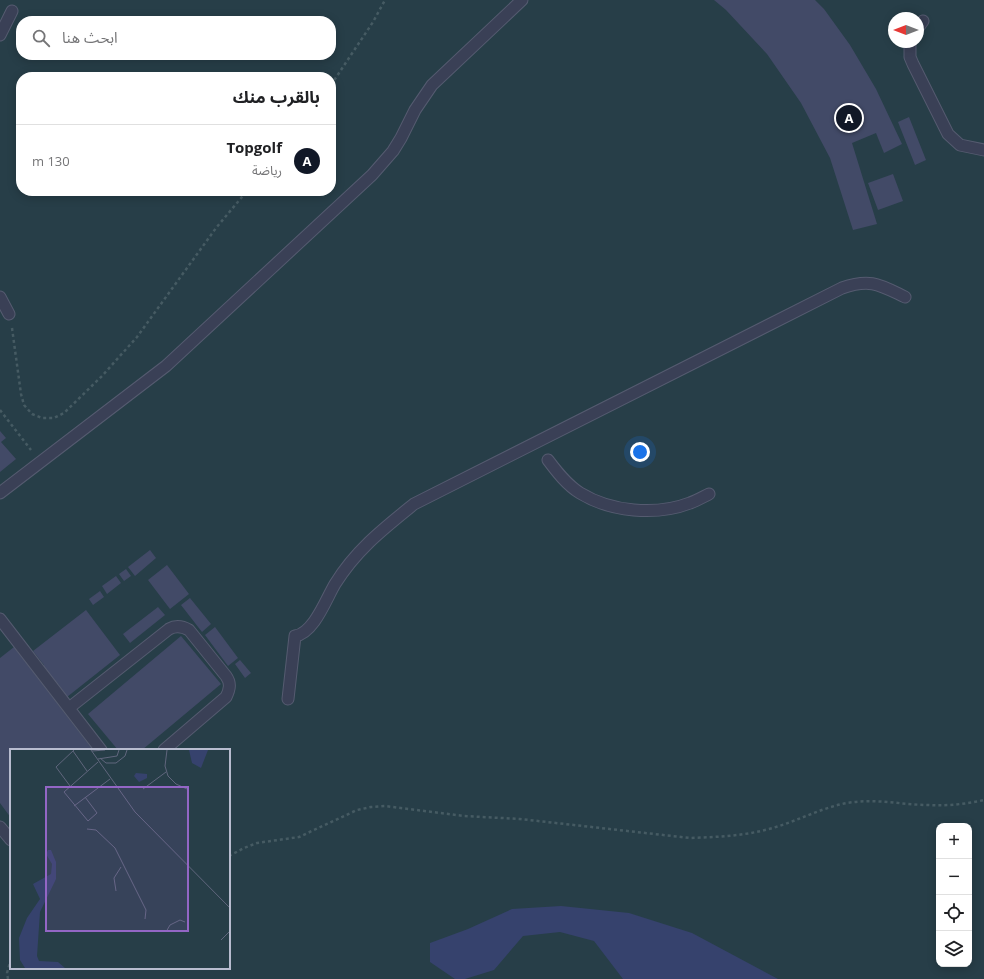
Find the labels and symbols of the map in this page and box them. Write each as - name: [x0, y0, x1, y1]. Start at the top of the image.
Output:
- north arrow: [888, 12, 924, 48]
- pin: A: [836, 103, 862, 133]
- your location: [630, 442, 650, 462]
- inset map: [10, 749, 230, 969]

